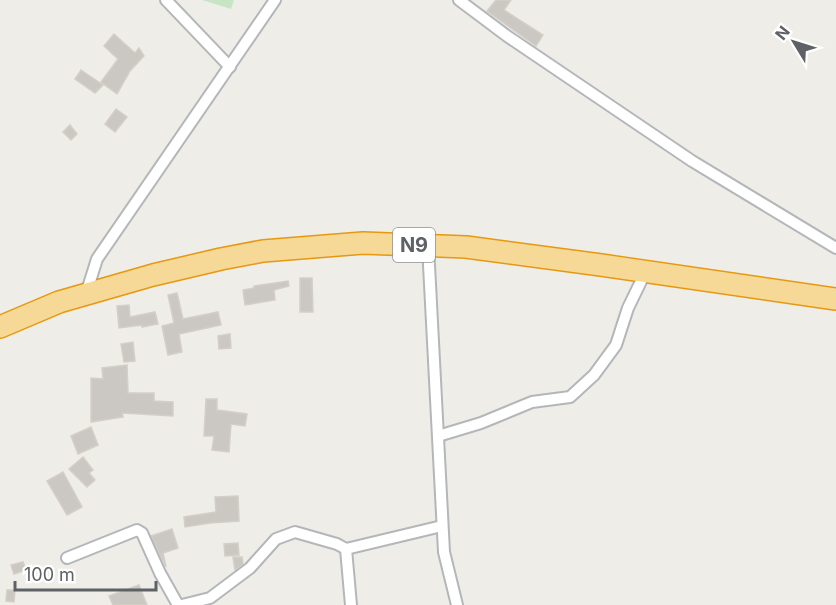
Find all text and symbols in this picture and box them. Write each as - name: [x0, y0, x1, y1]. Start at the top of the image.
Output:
- north arrow: [764, 12, 824, 72]
- text: N: [771, 22, 794, 44]
- road number: N9: [393, 228, 435, 262]
- scale bar: [15, 554, 156, 592]
- text: 100 m: [24, 564, 75, 585]

